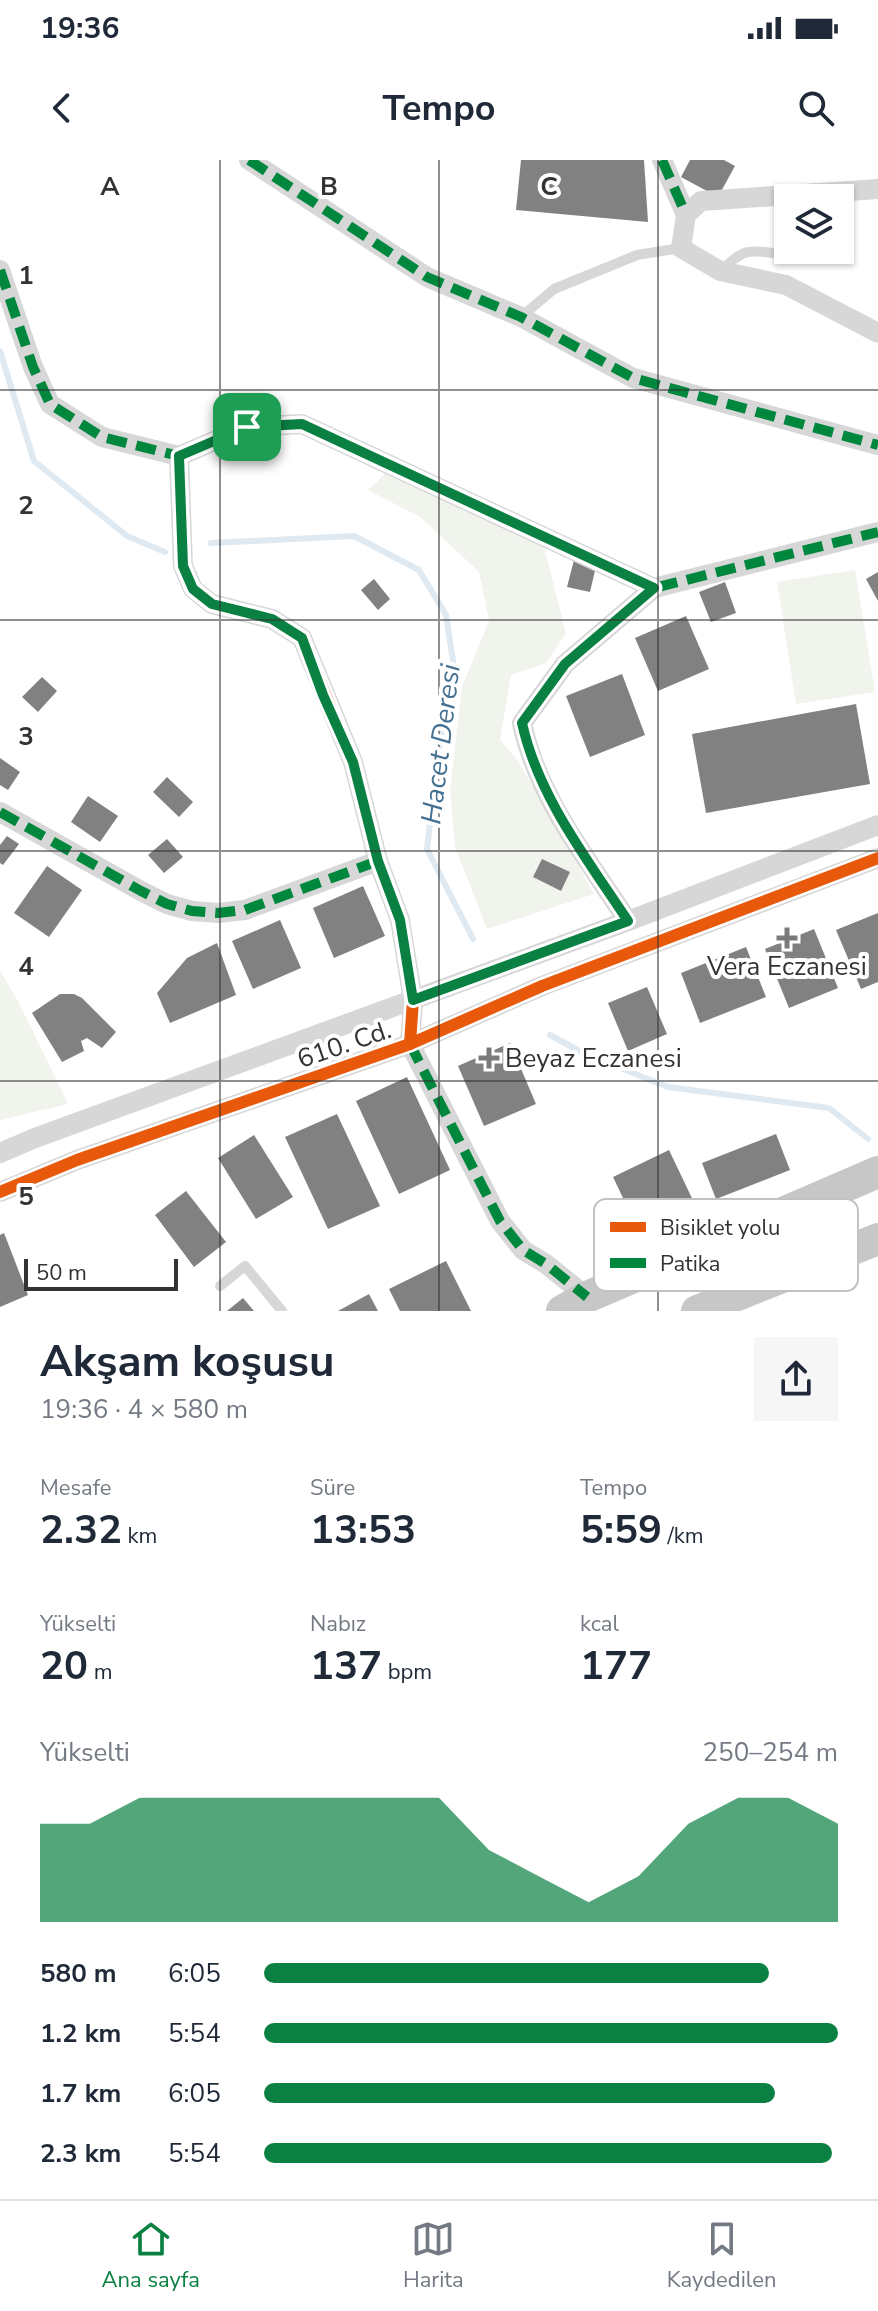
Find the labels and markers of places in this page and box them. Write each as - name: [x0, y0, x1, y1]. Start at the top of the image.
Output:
- pin: [213, 393, 281, 461]
- marker: Vera Eczanesi: [778, 929, 796, 947]
- place label: Vera Eczanesi: [706, 949, 867, 984]
- place label: Beyaz Eczanesi: [505, 1041, 682, 1076]
- marker: Beyaz Eczanesi: [480, 1049, 498, 1067]

